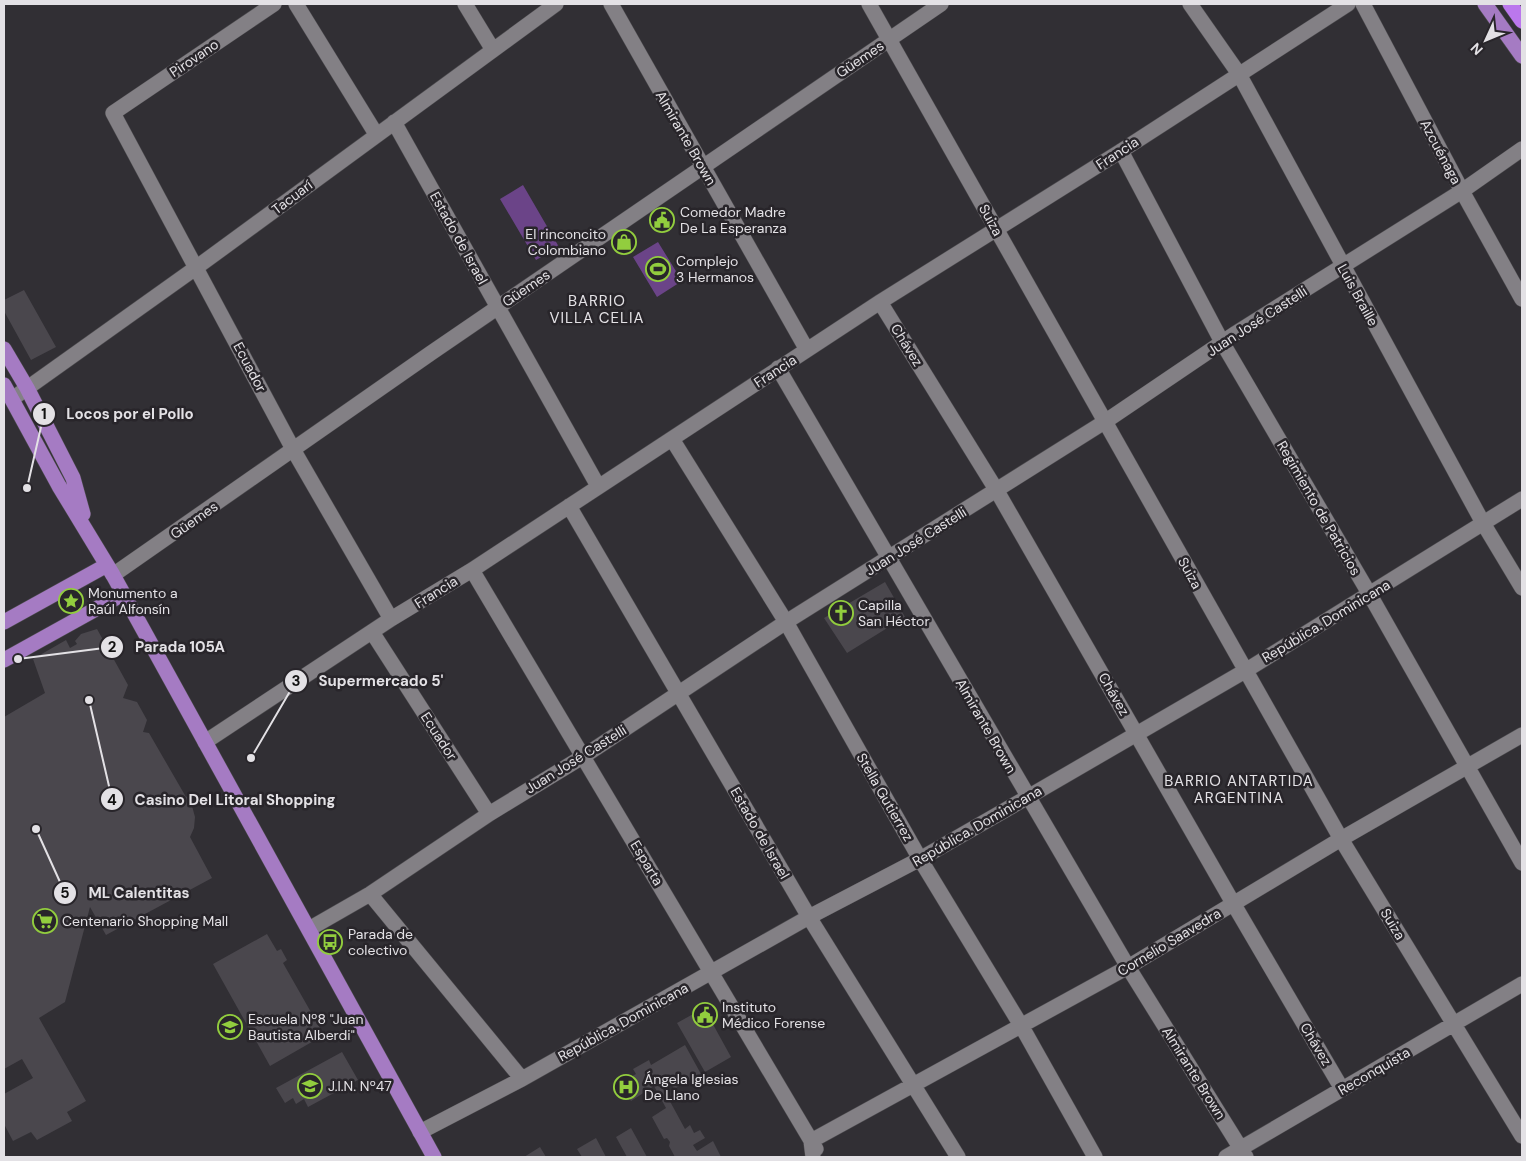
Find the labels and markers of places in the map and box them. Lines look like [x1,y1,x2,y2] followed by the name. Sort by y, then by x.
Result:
[680,203,787,237] place label: Comedor Madre De La Esperanza
[649,207,675,233] public building icon: Comedor Madre De La Esperanza
[525,225,606,259] place label: El rinconcito Colombiano
[611,229,637,255] shop icon: El rinconcito Colombiano
[676,252,754,286] place label: Complejo 3 Hermanos
[645,256,671,282] sports icon: Complejo 3 Hermanos
[31,399,203,429] callout: Locos por el Pollo
[88,584,178,618] place label: Monumento a Raúl Alfonsín
[58,588,84,614] place icon: Monumento a Raúl Alfonsín
[858,596,930,630] place label: Capilla San Héctor
[828,600,854,626] church icon: Capilla San Héctor
[100,632,235,662] callout: Parada 105A
[283,666,453,696] callout: Supermercado 5'
[99,784,345,814] callout: Casino Del Litoral Shopping
[53,878,199,908] callout: ML Calentitas
[32,908,58,934] supermarket icon: Centenario Shopping Mall
[62,912,228,930] place label: Centenario Shopping Mall
[348,925,413,959] place label: Parada de colectivo
[317,929,343,955] bus stop icon: Parada de colectivo
[722,998,825,1032] place label: Instituto Médico Forense
[692,1002,718,1028] public building icon: Instituto Médico Forense
[248,1010,364,1044] place label: Escuela Nº8 "Juan Bautista Alberdi"
[217,1014,243,1040] school or university icon: Escuela Nº8 "Juan Bautista Alberdi"
[644,1070,738,1104] place label: Ángela Iglesias De Llano
[297,1073,323,1099] school or university icon: J.I.N. Nº47
[613,1074,639,1100] hospital icon: Ángela Iglesias De Llano
[328,1077,392,1095] place label: J.I.N. Nº47

